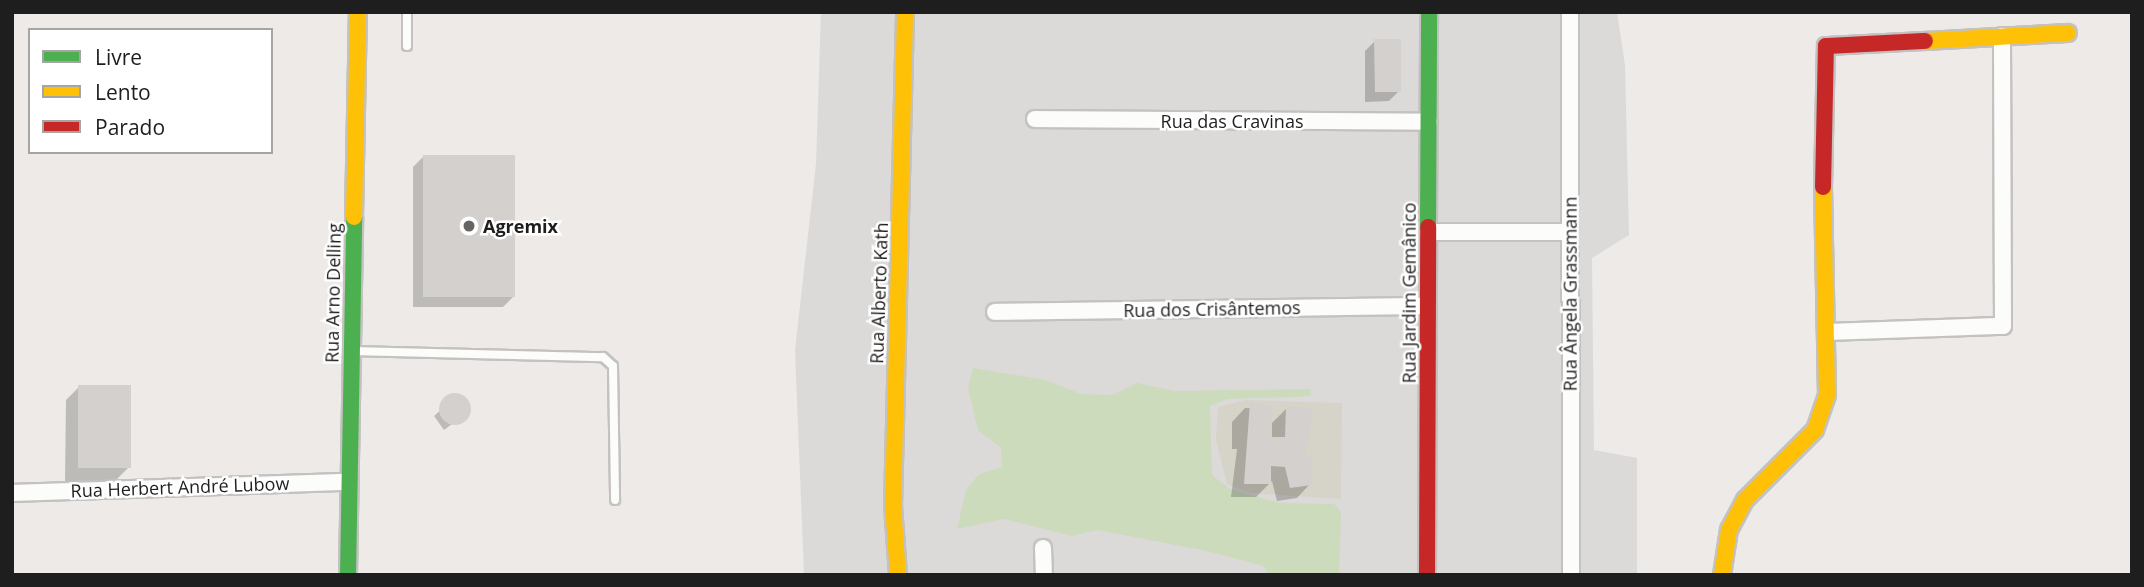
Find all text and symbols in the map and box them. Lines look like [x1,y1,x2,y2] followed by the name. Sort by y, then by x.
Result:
[28,28,273,154] legend
[95,43,142,71] text: Livre
[95,78,151,106] text: Lento
[1161,110,1303,132] street label: Rua das Cravinas
[95,113,165,141] text: Parado
[1559,197,1581,391] street label: Rua Ângela Grassmann
[1398,203,1420,383] street label: Rua Jardim Gemânico
[483,215,558,237] place label: Agremix
[461,218,477,234] marker: Agremix
[866,222,892,364] street label: Rua Alberto Kath
[321,223,345,363] street label: Rua Arno Delling
[1123,297,1301,321] street label: Rua dos Crisântemos
[70,472,290,502] street label: Rua Herbert André Lubow

